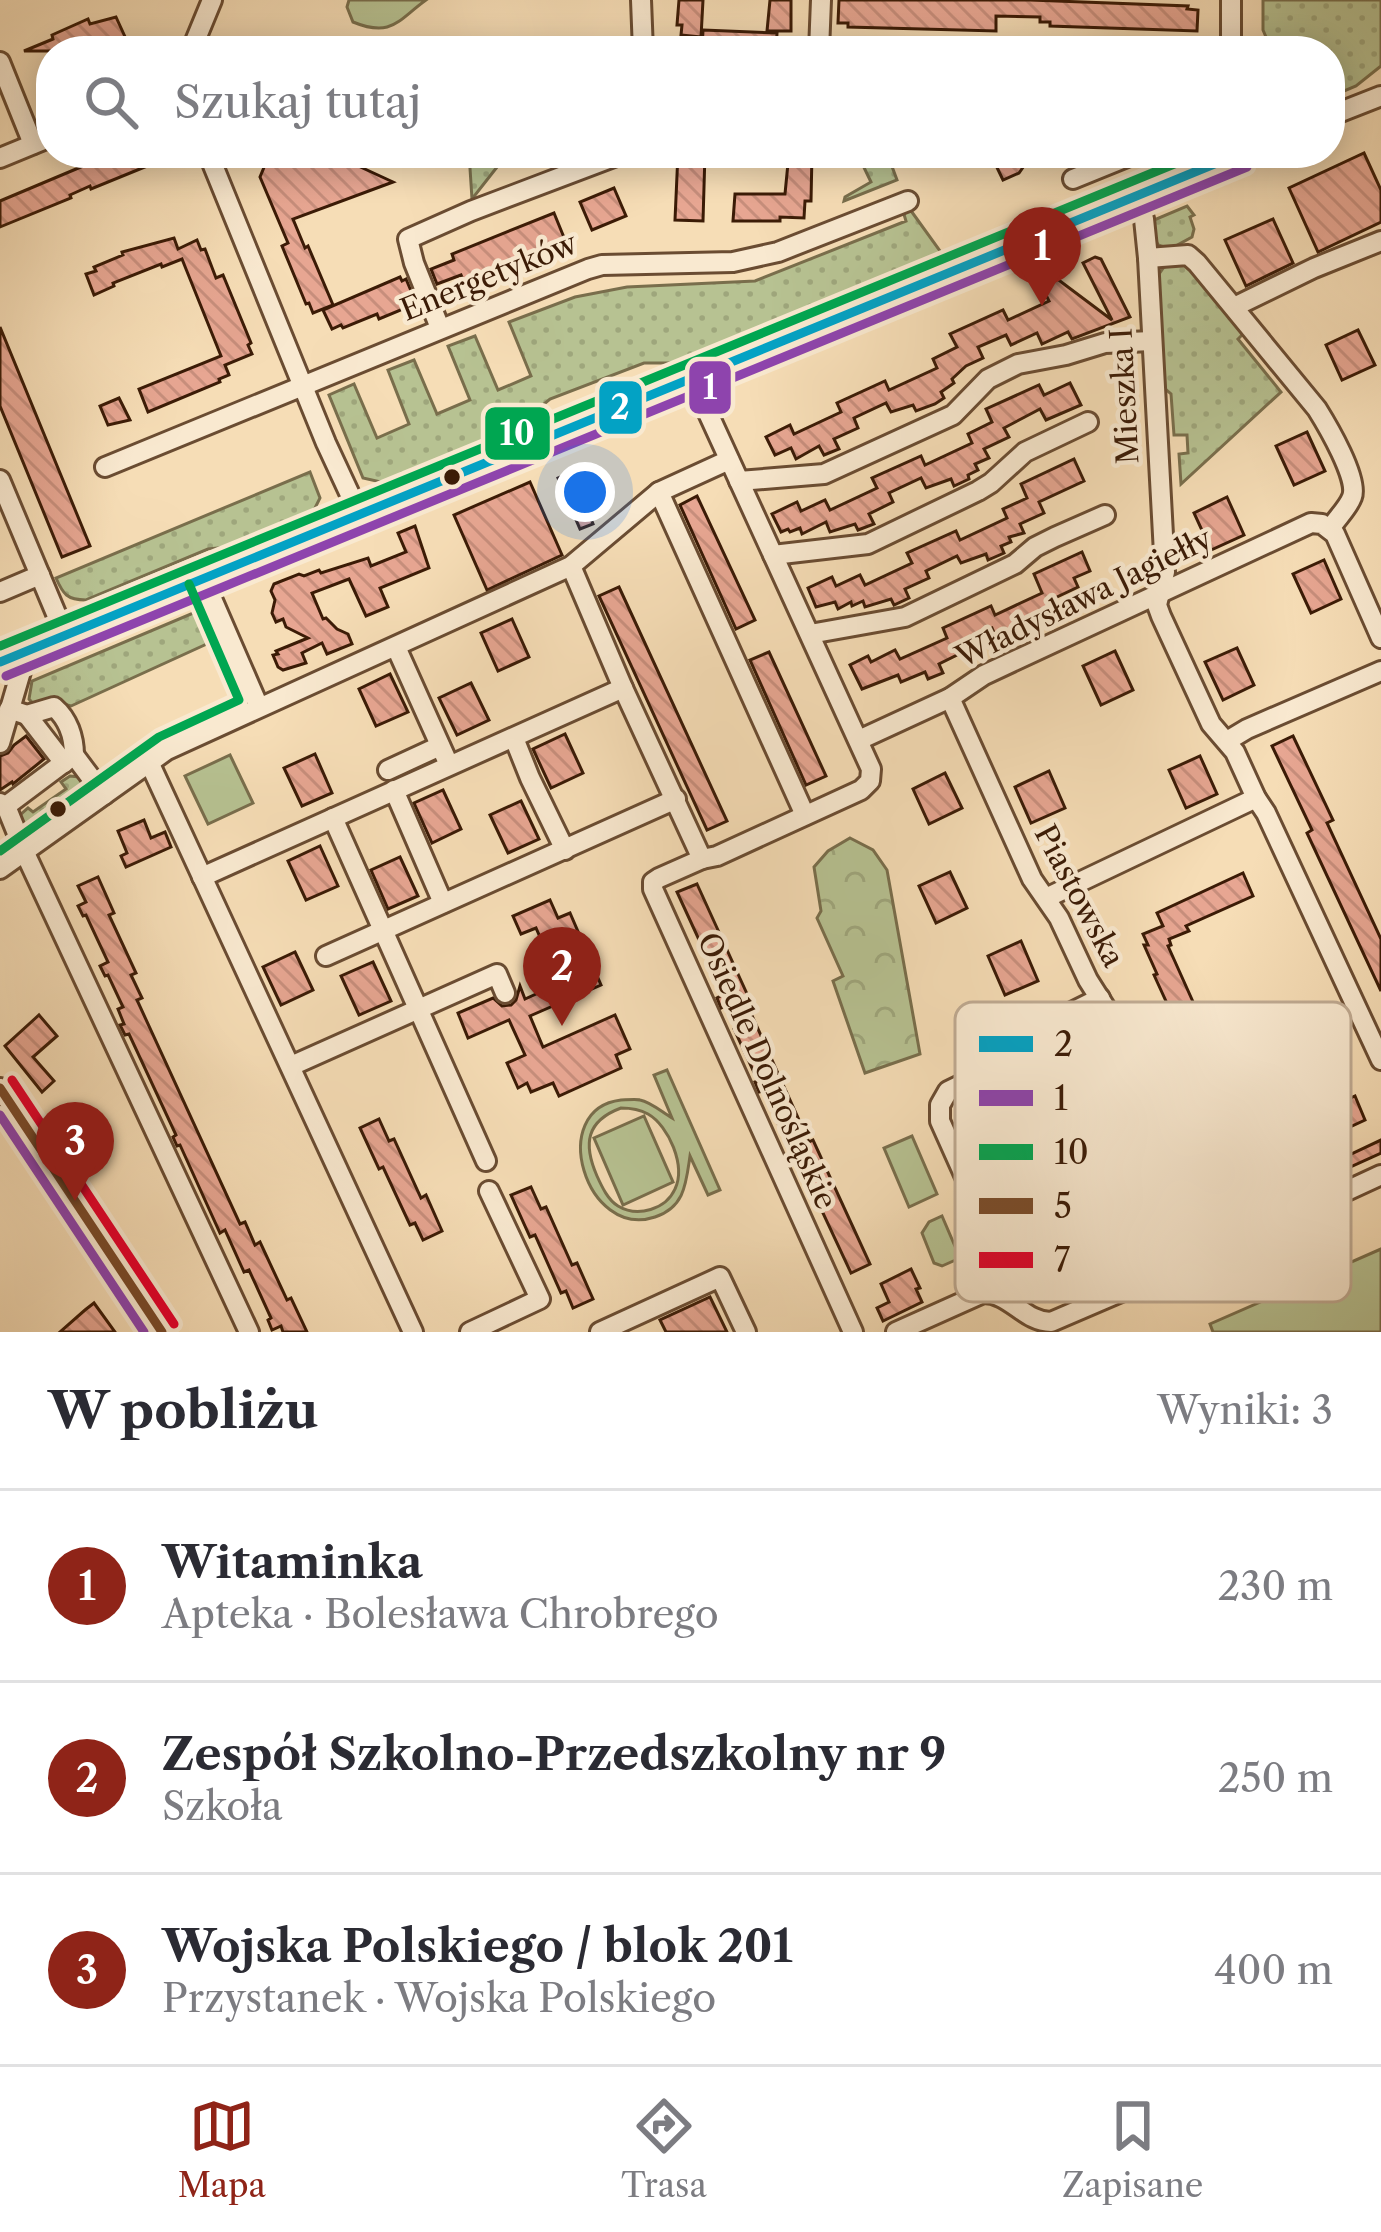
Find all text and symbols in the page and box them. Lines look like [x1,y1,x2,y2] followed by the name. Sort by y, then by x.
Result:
[36,36,1345,168] search box
[78,69,144,135] icon: search
[174,74,421,130] text: Szukaj tutaj
[1003,207,1081,306] pin: 1
[395,224,583,329] street label: Energetyków
[1102,327,1147,465] street label: Mieszka I
[687,359,733,416] line badge: 1
[703,367,718,408] text: 1
[597,379,644,436] line badge: 2
[610,387,630,428] text: 2
[483,405,552,462] line badge: 10
[499,413,535,454] text: 10
[555,462,615,522] your location
[441,466,463,488] unlabelled marker
[949,519,1218,676] street label: Władysława Jagiełły
[47,798,69,820] unlabelled marker
[1027,818,1132,973] street label: Piastowska
[523,927,601,1026] pin: 2
[690,927,845,1215] street label: Osiedle Dolnośląskie
[955,1002,1351,1302] legend
[1054,1024,1073,1065] text: 2
[1054,1078,1068,1119] text: 1
[36,1102,114,1201] pin: 3
[1054,1132,1089,1173] text: 10
[1054,1186,1072,1227] text: 5
[1054,1240,1070,1281] text: 7
[48,1379,319,1441] text: W pobliżu
[1157,1386,1333,1434] text: Wyniki: 3
[162,1534,423,1590] text: Witaminka
[78,1562,96,1610] text: 1
[1218,1562,1333,1610] text: 230 m
[162,1590,719,1638] text: Apteka · Bolesława Chrobrego
[162,1726,946,1782] text: Zespół Szkolno-Przedszkolny nr 9
[75,1754,99,1802] text: 2
[1218,1754,1333,1802] text: 250 m
[162,1782,283,1830] text: Szkoła
[162,1918,793,1974] text: Wojska Polskiego / blok 201
[76,1946,98,1994] text: 3
[1214,1946,1333,1994] text: 400 m
[162,1974,716,2022] text: Przystanek · Wojska Polskiego
[178,2093,266,2206] tab: Mapa
[621,2093,707,2206] tab: Trasa
[1062,2093,1203,2206] tab: Zapisane

